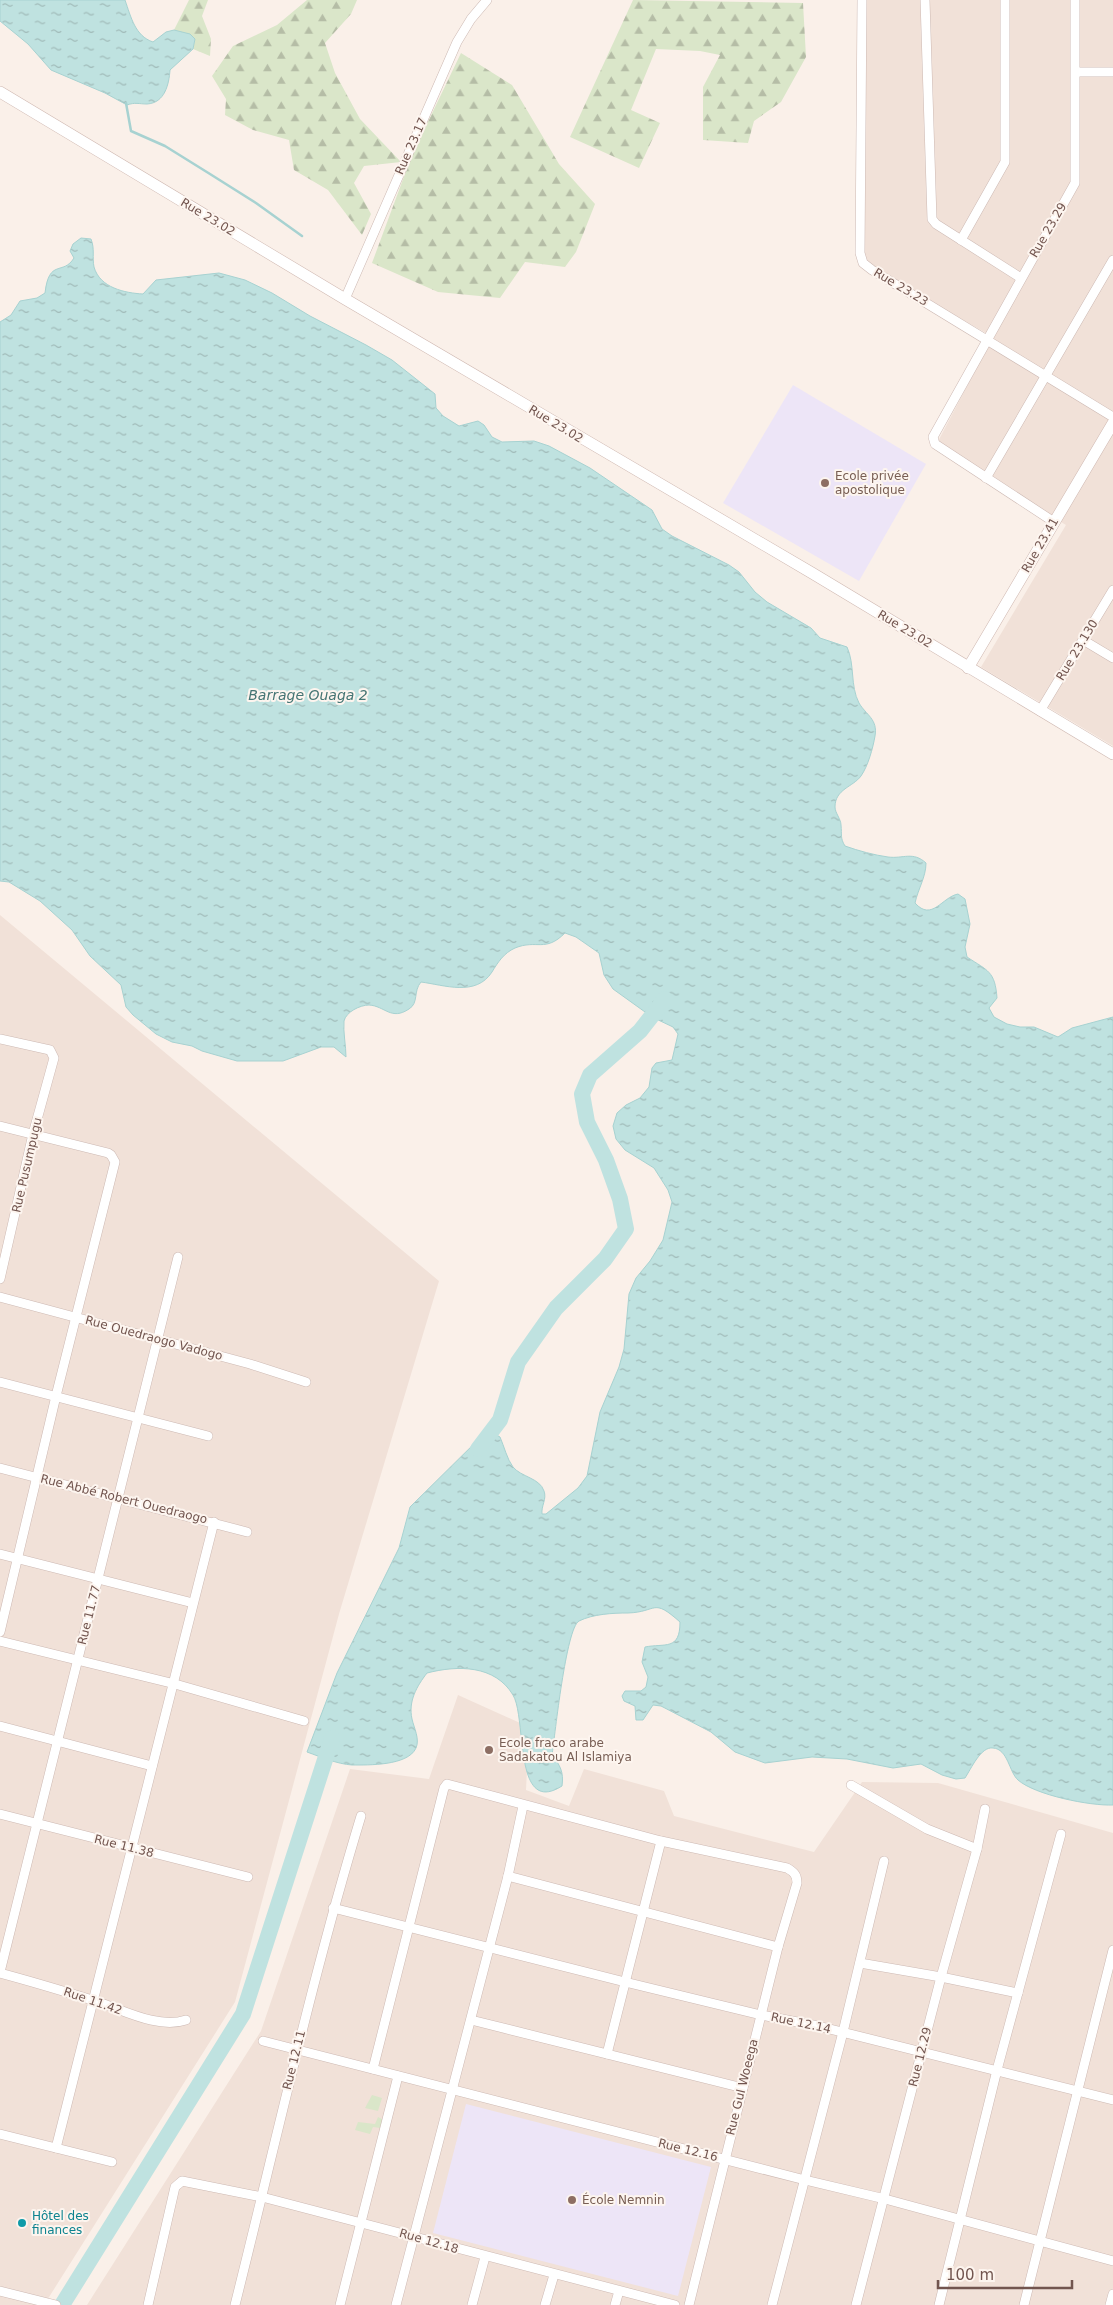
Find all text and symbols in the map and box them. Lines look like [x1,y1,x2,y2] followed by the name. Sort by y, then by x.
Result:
[392,115,430,177] street label: Rue 23.17
[178,195,238,239] street label: Rue 23.02
[1027,200,1069,260] street label: Rue 23.29
[871,265,931,309] street label: Rue 23.23
[526,402,586,446] street label: Rue 23.02
[835,469,909,497] place label: Ecole privée apostolique
[819,477,831,489] marker: Ecole privée apostolique
[1019,515,1061,575] street label: Rue 23.41
[875,607,935,651] street label: Rue 23.02
[1053,617,1101,683] street label: Rue 23.130
[248,687,368,703] water label: Barrage Ouaga 2
[9,1116,45,1214] street label: Rue Pusumpugu
[84,1313,224,1363] street label: Rue Ouedraogo Vadogo
[39,1471,209,1527] street label: Rue Abbé Robert Ouedraogo
[75,1584,103,1646] street label: Rue 11.77
[499,1736,632,1764] place label: Ecole fraco arabe Sadakatou Al Islamiya
[483,1744,495,1756] marker: Ecole fraco arabe Sadakatou Al Islamiya
[93,1832,155,1860] street label: Rue 11.38
[62,1984,124,2018] street label: Rue 11.42
[770,2010,832,2036] street label: Rue 12.14
[906,2026,934,2088] street label: Rue 12.29
[280,2029,308,2091] street label: Rue 12.11
[723,2037,761,2137] street label: Rue Gul Woeega
[657,2136,719,2164] street label: Rue 12.16
[582,2192,665,2207] place label: École Nemnin
[566,2194,578,2206] marker: École Nemnin
[32,2209,89,2237] place label: Hôtel des finances
[16,2217,28,2229] marker: Hôtel des finances
[398,2226,460,2256] street label: Rue 12.18
[938,2258,1072,2290] scale bar
[946,2266,994,2284] text: 100 m

